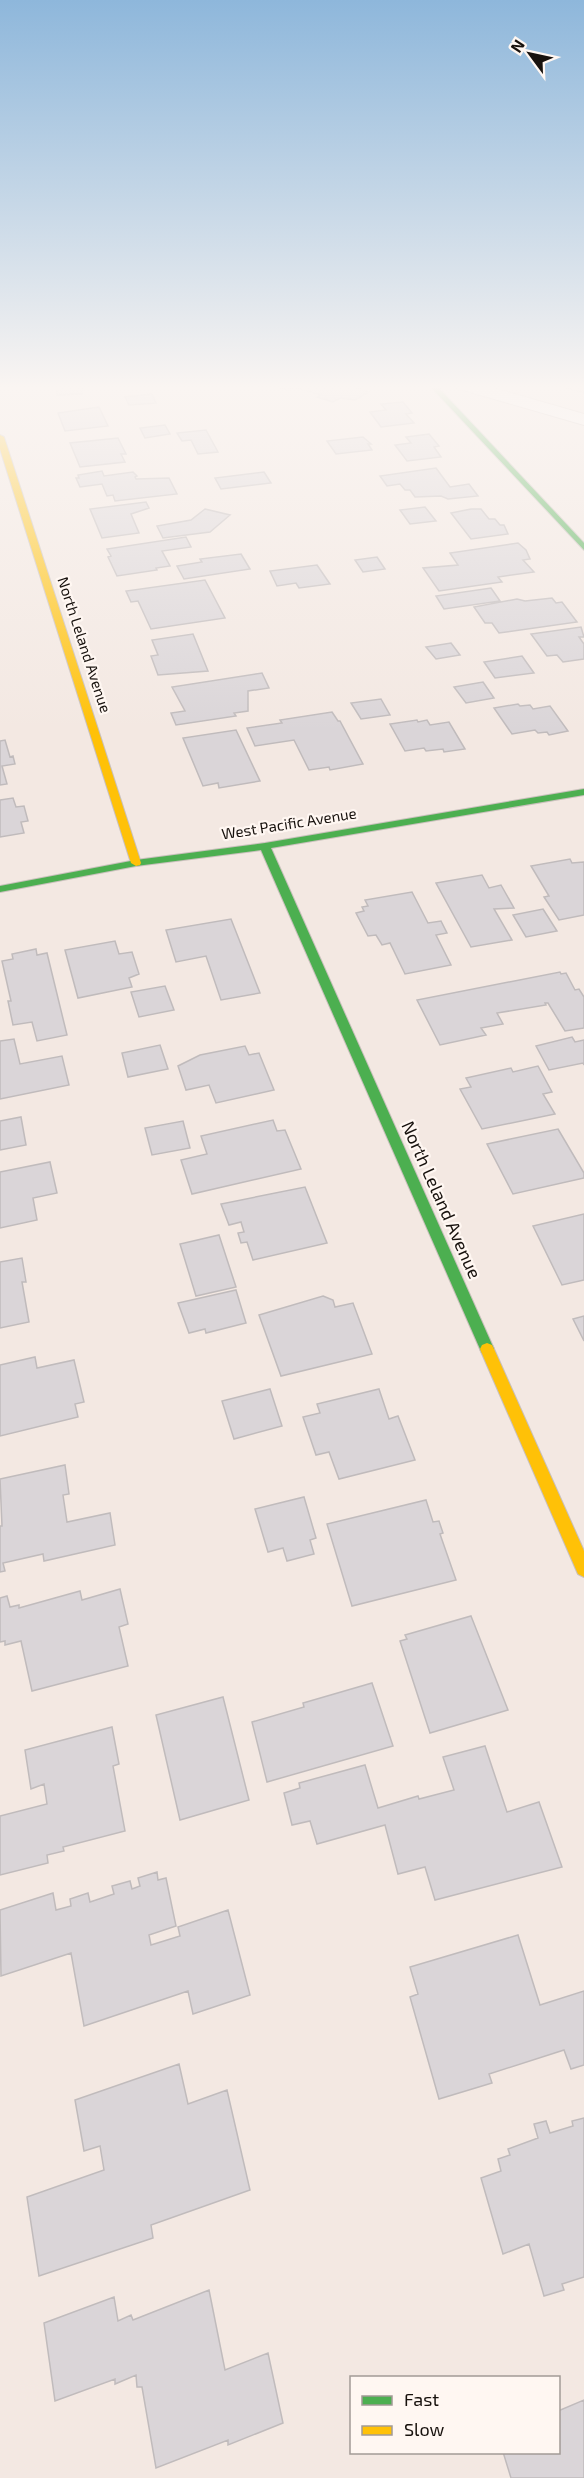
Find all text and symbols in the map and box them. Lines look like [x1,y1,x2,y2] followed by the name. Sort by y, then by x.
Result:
[500,24,560,84] north arrow
[506,36,528,56] text: N
[54,574,115,715] street label: North Leland Avenue
[220,803,358,843] street label: West Pacific Avenue
[397,1117,487,1282] street label: North Leland Avenue
[350,2376,560,2454] legend
[404,2388,439,2410] text: Fast
[404,2418,445,2440] text: Slow

